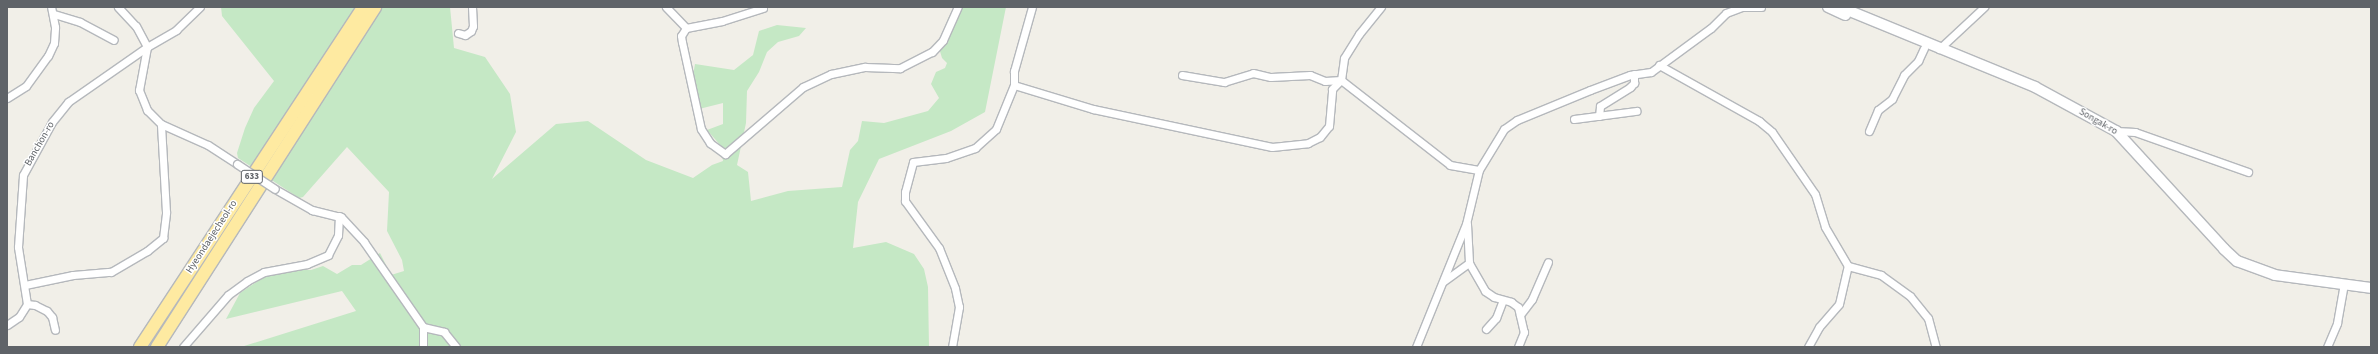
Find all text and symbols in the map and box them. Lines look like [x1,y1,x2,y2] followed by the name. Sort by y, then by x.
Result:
[2077,106,2119,138] street label: Songak-ro
[23,120,57,168] street label: Banchon-ro
[240,170,264,184] road number: 633
[184,198,240,276] street label: Hyeondaejecheol-ro

